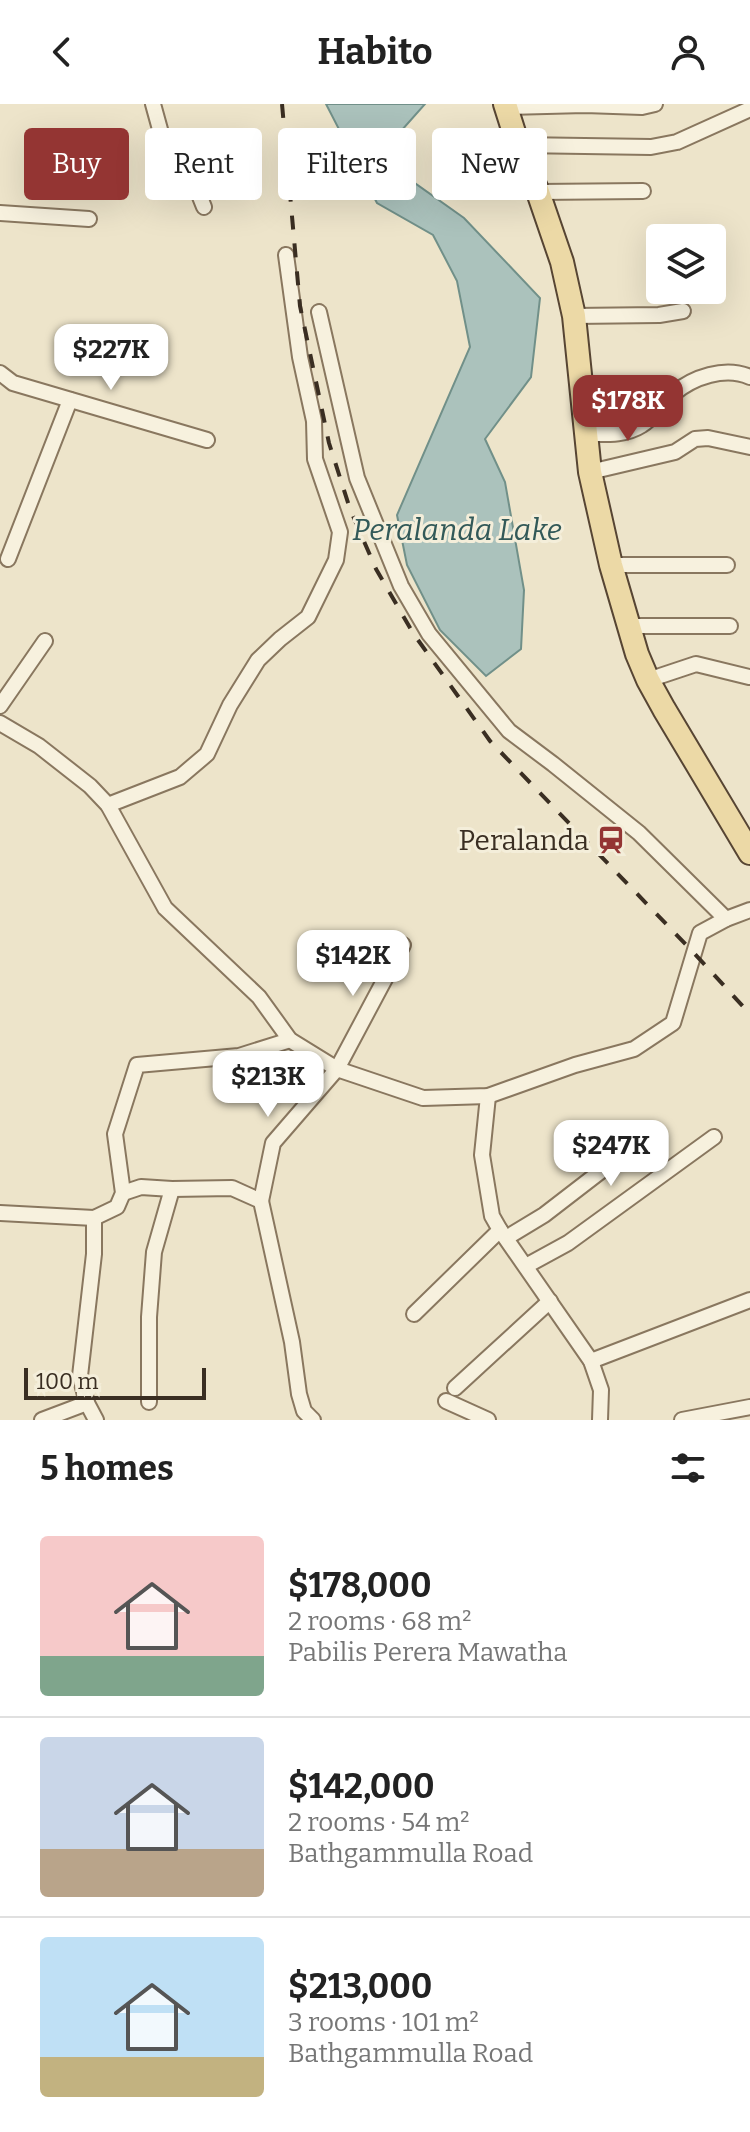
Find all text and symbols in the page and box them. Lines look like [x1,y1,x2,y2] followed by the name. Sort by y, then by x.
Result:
[40,30,84,74] icon: back
[317,30,433,74] text: Habito
[666,30,710,74] icon: person
[24,128,129,200] chip: Buy
[145,128,262,200] chip: Rent
[278,128,416,200] chip: Filters
[432,128,547,200] chip: New
[646,224,726,304] map controls
[646,224,726,304] button: layers
[55,324,167,392] pin: $227K
[72,334,150,365] text: $227K
[572,375,684,443] pin: $178K
[591,385,665,416] text: $178K
[352,512,562,548] water label: Peralanda Lake
[458,824,589,857] place label: Peralanda
[596,825,626,855] station icon: Peralanda
[297,930,409,998] pin: $142K
[315,940,391,971] text: $142K
[212,1051,324,1119] pin: $213K
[231,1061,305,1092] text: $213K
[555,1120,667,1188] pin: $247K
[572,1130,650,1161] text: $247K
[24,1364,206,1400] scale bar
[36,1368,99,1395] text: 100 m
[666,1446,710,1490] icon: filters
[40,1448,174,1489] text: 5 homes
[288,1565,431,1606] text: $178,000
[104,1568,200,1664] icon: home
[288,1606,471,1637] text: 2 rooms · 68 m²
[288,1637,568,1668] text: Pabilis Perera Mawatha
[288,1766,435,1807] text: $142,000
[104,1769,200,1865] icon: home
[288,1807,470,1838] text: 2 rooms · 54 m²
[288,1838,533,1869] text: Bathgammulla Road
[288,1966,432,2007] text: $213,000
[104,1969,200,2065] icon: home
[288,2007,479,2038] text: 3 rooms · 101 m²
[288,2038,533,2069] text: Bathgammulla Road

